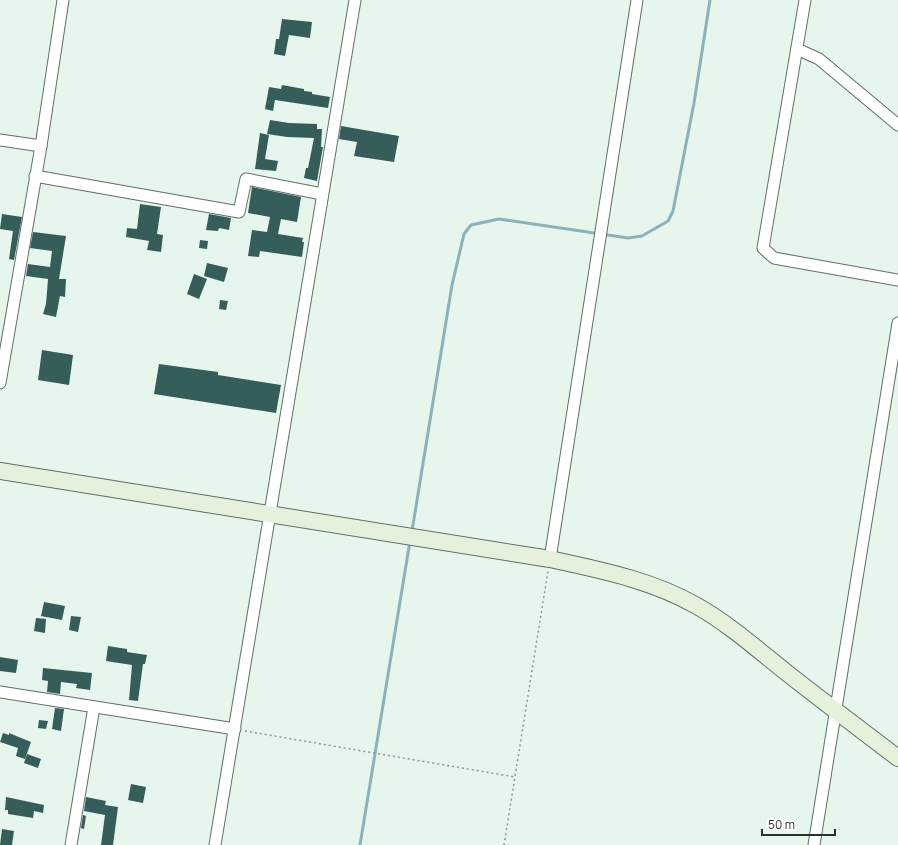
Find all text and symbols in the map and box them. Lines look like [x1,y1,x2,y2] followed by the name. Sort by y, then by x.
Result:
[762,811,835,837] scale bar
[768,816,795,833] text: 50 m

